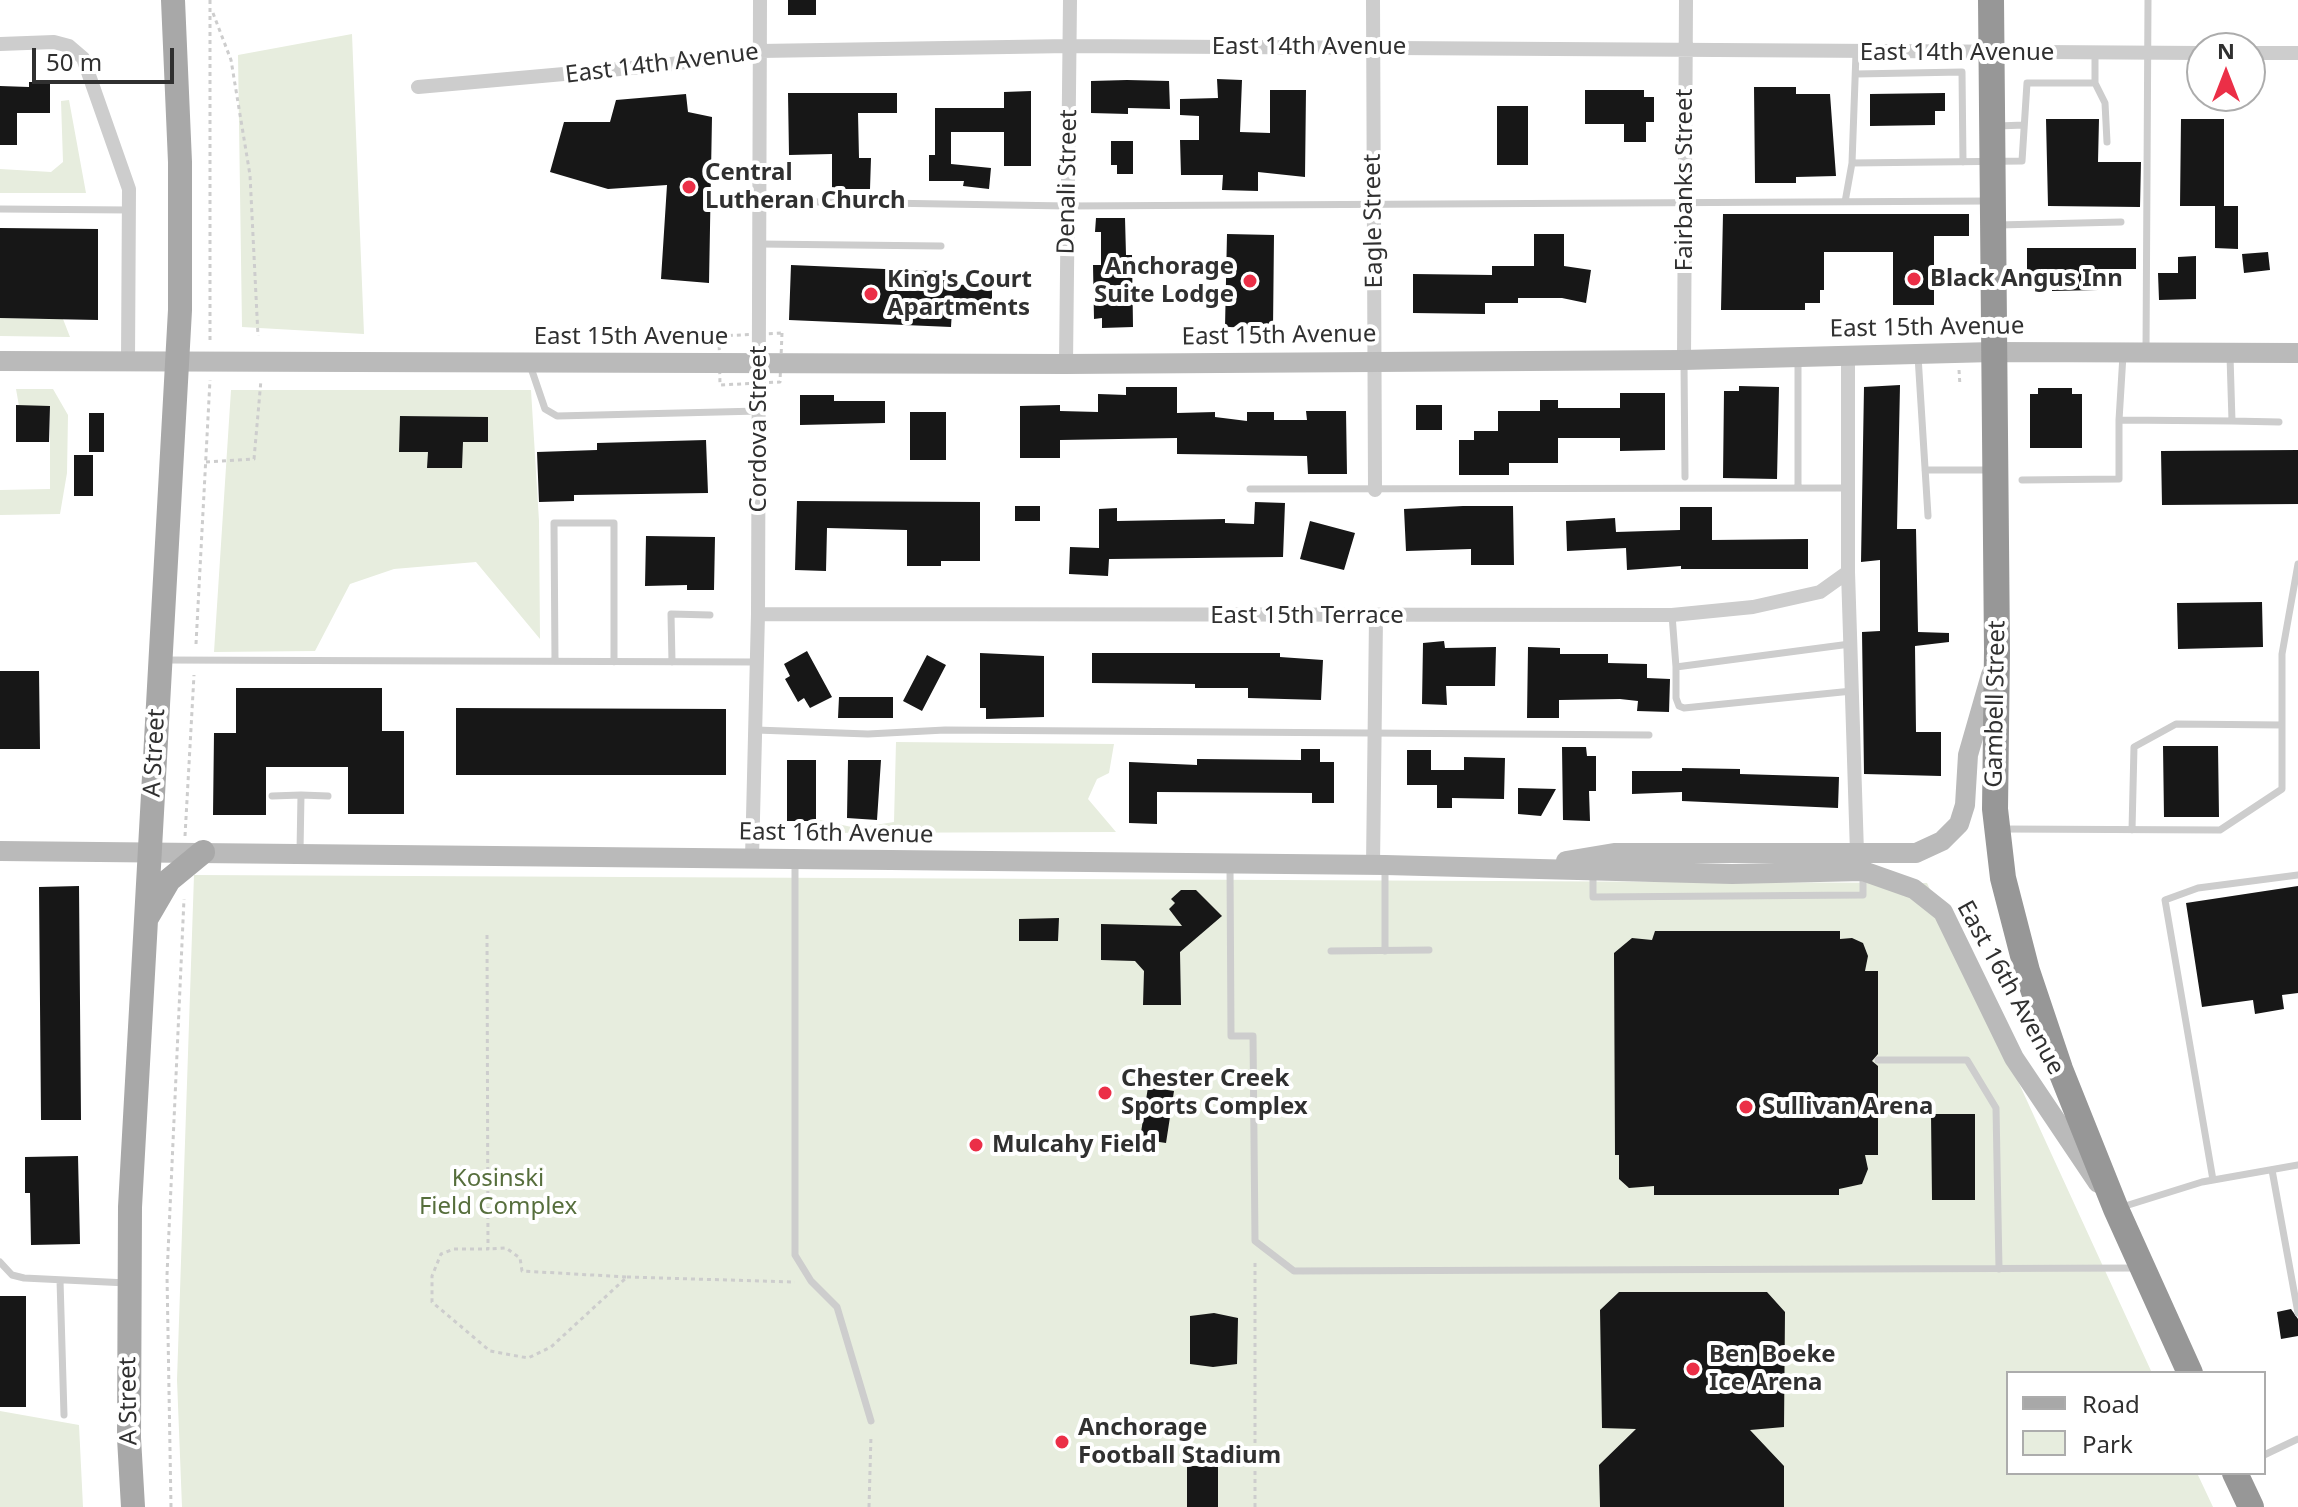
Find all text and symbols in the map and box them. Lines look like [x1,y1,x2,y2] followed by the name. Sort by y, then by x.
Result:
[36,32,178,82] scale bar
[2186,32,2266,112] north arrow
[1212,33,1406,61] street label: East 14th Avenue
[2217,35,2235,65] text: N
[564,38,760,90] street label: East 14th Avenue
[1860,39,2054,67] street label: East 14th Avenue
[46,45,102,78] text: 50 m
[1671,89,1699,271] street label: Fairbanks Street
[1052,109,1084,255] street label: Denali Street
[1358,153,1390,289] street label: Eagle Street
[705,159,906,215] place label: Central Lutheran Church
[680,178,698,196] marker: Central Lutheran Church
[1094,253,1234,309] place label: Anchorage Suite Lodge
[1930,265,2123,293] place label: Black Angus Inn
[887,266,1032,322] place label: King's Court Apartments
[1905,270,1923,288] marker: Black Angus Inn
[1241,272,1259,290] marker: Anchorage Suite Lodge
[862,285,880,303] marker: King's Court Apartments
[1829,312,2025,344] street label: East 15th Avenue
[1181,320,1377,352] street label: East 15th Avenue
[534,323,728,351] street label: East 15th Avenue
[745,346,773,512] street label: Cordova Street
[1210,602,1404,630] street label: East 15th Terrace
[1980,620,2012,788] street label: Gambell Street
[138,708,172,798] street label: A Street
[738,818,934,850] street label: East 16th Avenue
[1950,896,2070,1080] street label: East 16th Avenue
[1121,1065,1308,1121] place label: Chester Creek Sports Complex
[1096,1084,1114,1102] marker: Chester Creek Sports Complex
[1762,1093,1933,1121] place label: Sullivan Arena
[1737,1098,1755,1116] marker: Sullivan Arena
[992,1131,1157,1159] place label: Mulcahy Field
[967,1136,985,1154] marker: Mulcahy Field
[419,1165,577,1221] park label: Kosinski Field Complex
[1709,1341,1836,1397] place label: Ben Boeke Ice Arena
[114,1356,144,1446] street label: A Street
[1684,1360,1702,1378] marker: Ben Boeke Ice Arena
[2006,1371,2266,1475] legend
[2082,1387,2140,1420] text: Road
[1078,1414,1281,1470] place label: Anchorage Football Stadium
[2082,1427,2133,1460] text: Park
[1053,1433,1071,1451] marker: Anchorage Football Stadium

